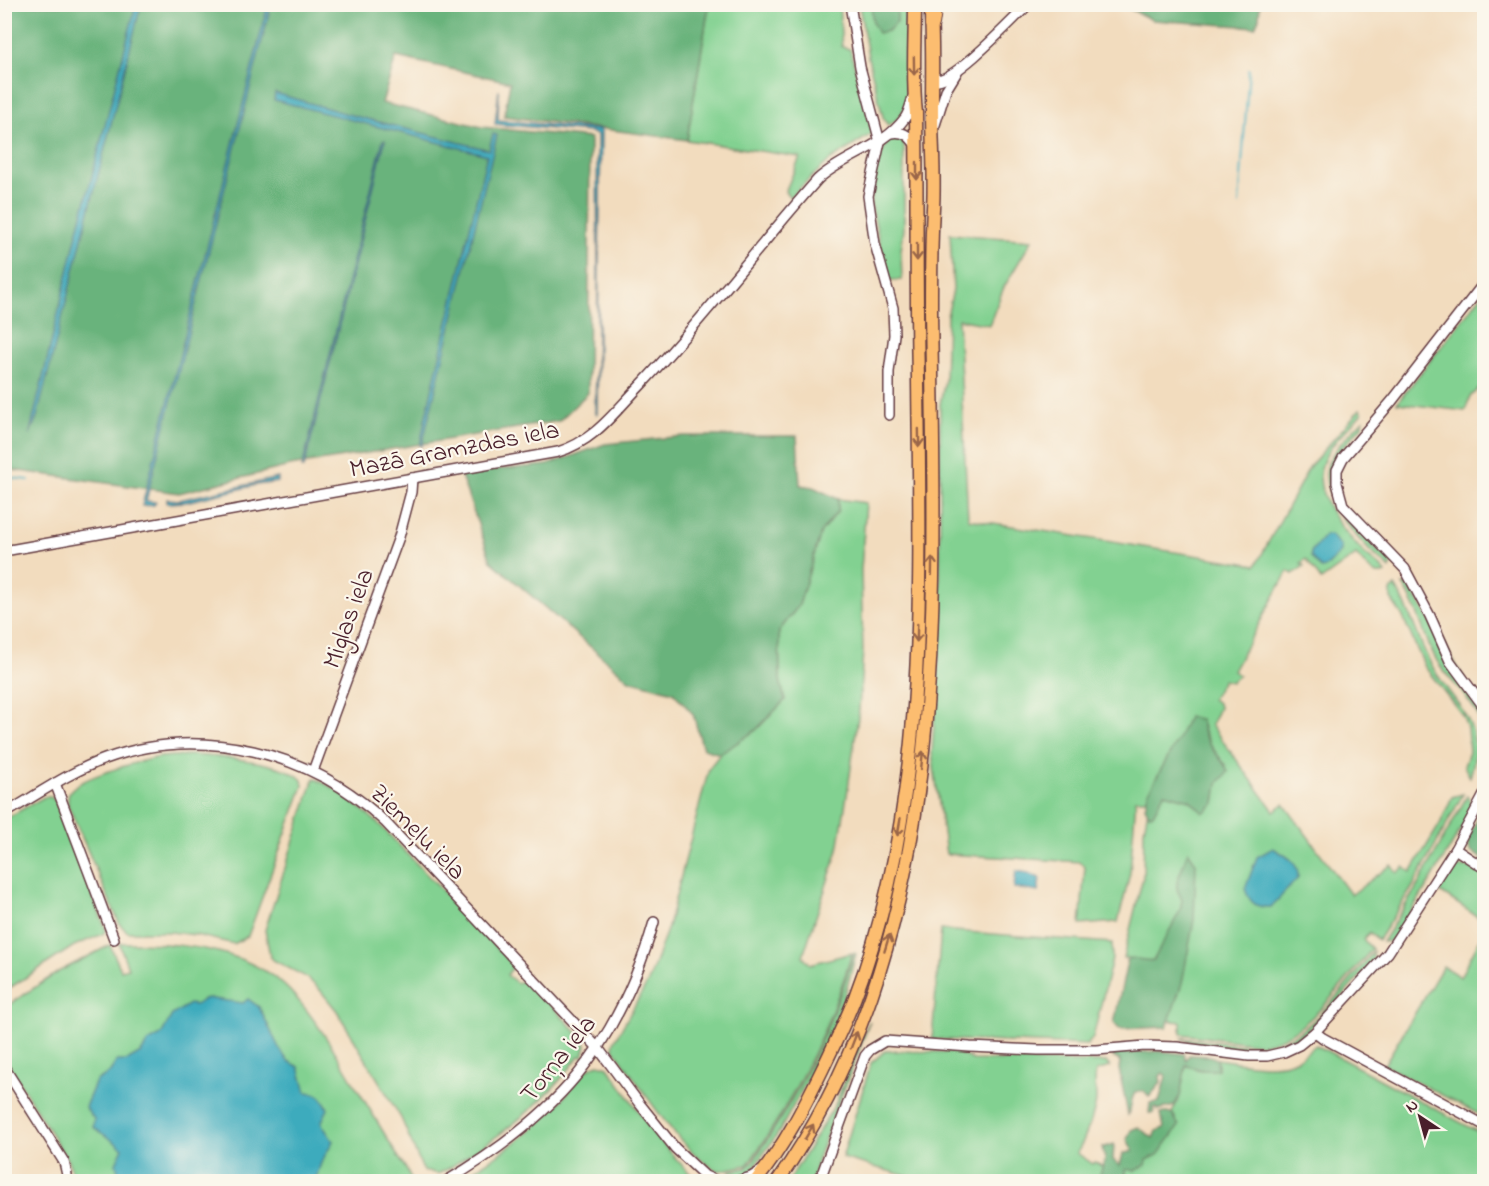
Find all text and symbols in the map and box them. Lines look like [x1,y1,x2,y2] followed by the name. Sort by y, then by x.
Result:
[908,56,920,76] one-way arrow
[911,160,923,180] one-way arrow
[911,242,923,262] one-way arrow
[346,412,563,490] street label: Mazā Gramzdas iela
[913,428,925,448] one-way arrow
[927,556,938,576] one-way arrow
[314,564,385,674] street label: Miglas iela
[911,622,922,642] one-way arrow
[917,751,928,771] one-way arrow
[360,776,474,890] street label: Ziemeļu iela
[893,817,904,836] one-way arrow
[882,934,893,953] one-way arrow
[512,1008,607,1112] street label: Torņa iela
[849,1031,860,1050] one-way arrow
[1390,1087,1450,1147] north arrow
[1401,1093,1424,1119] text: N
[803,1124,815,1141] one-way arrow

